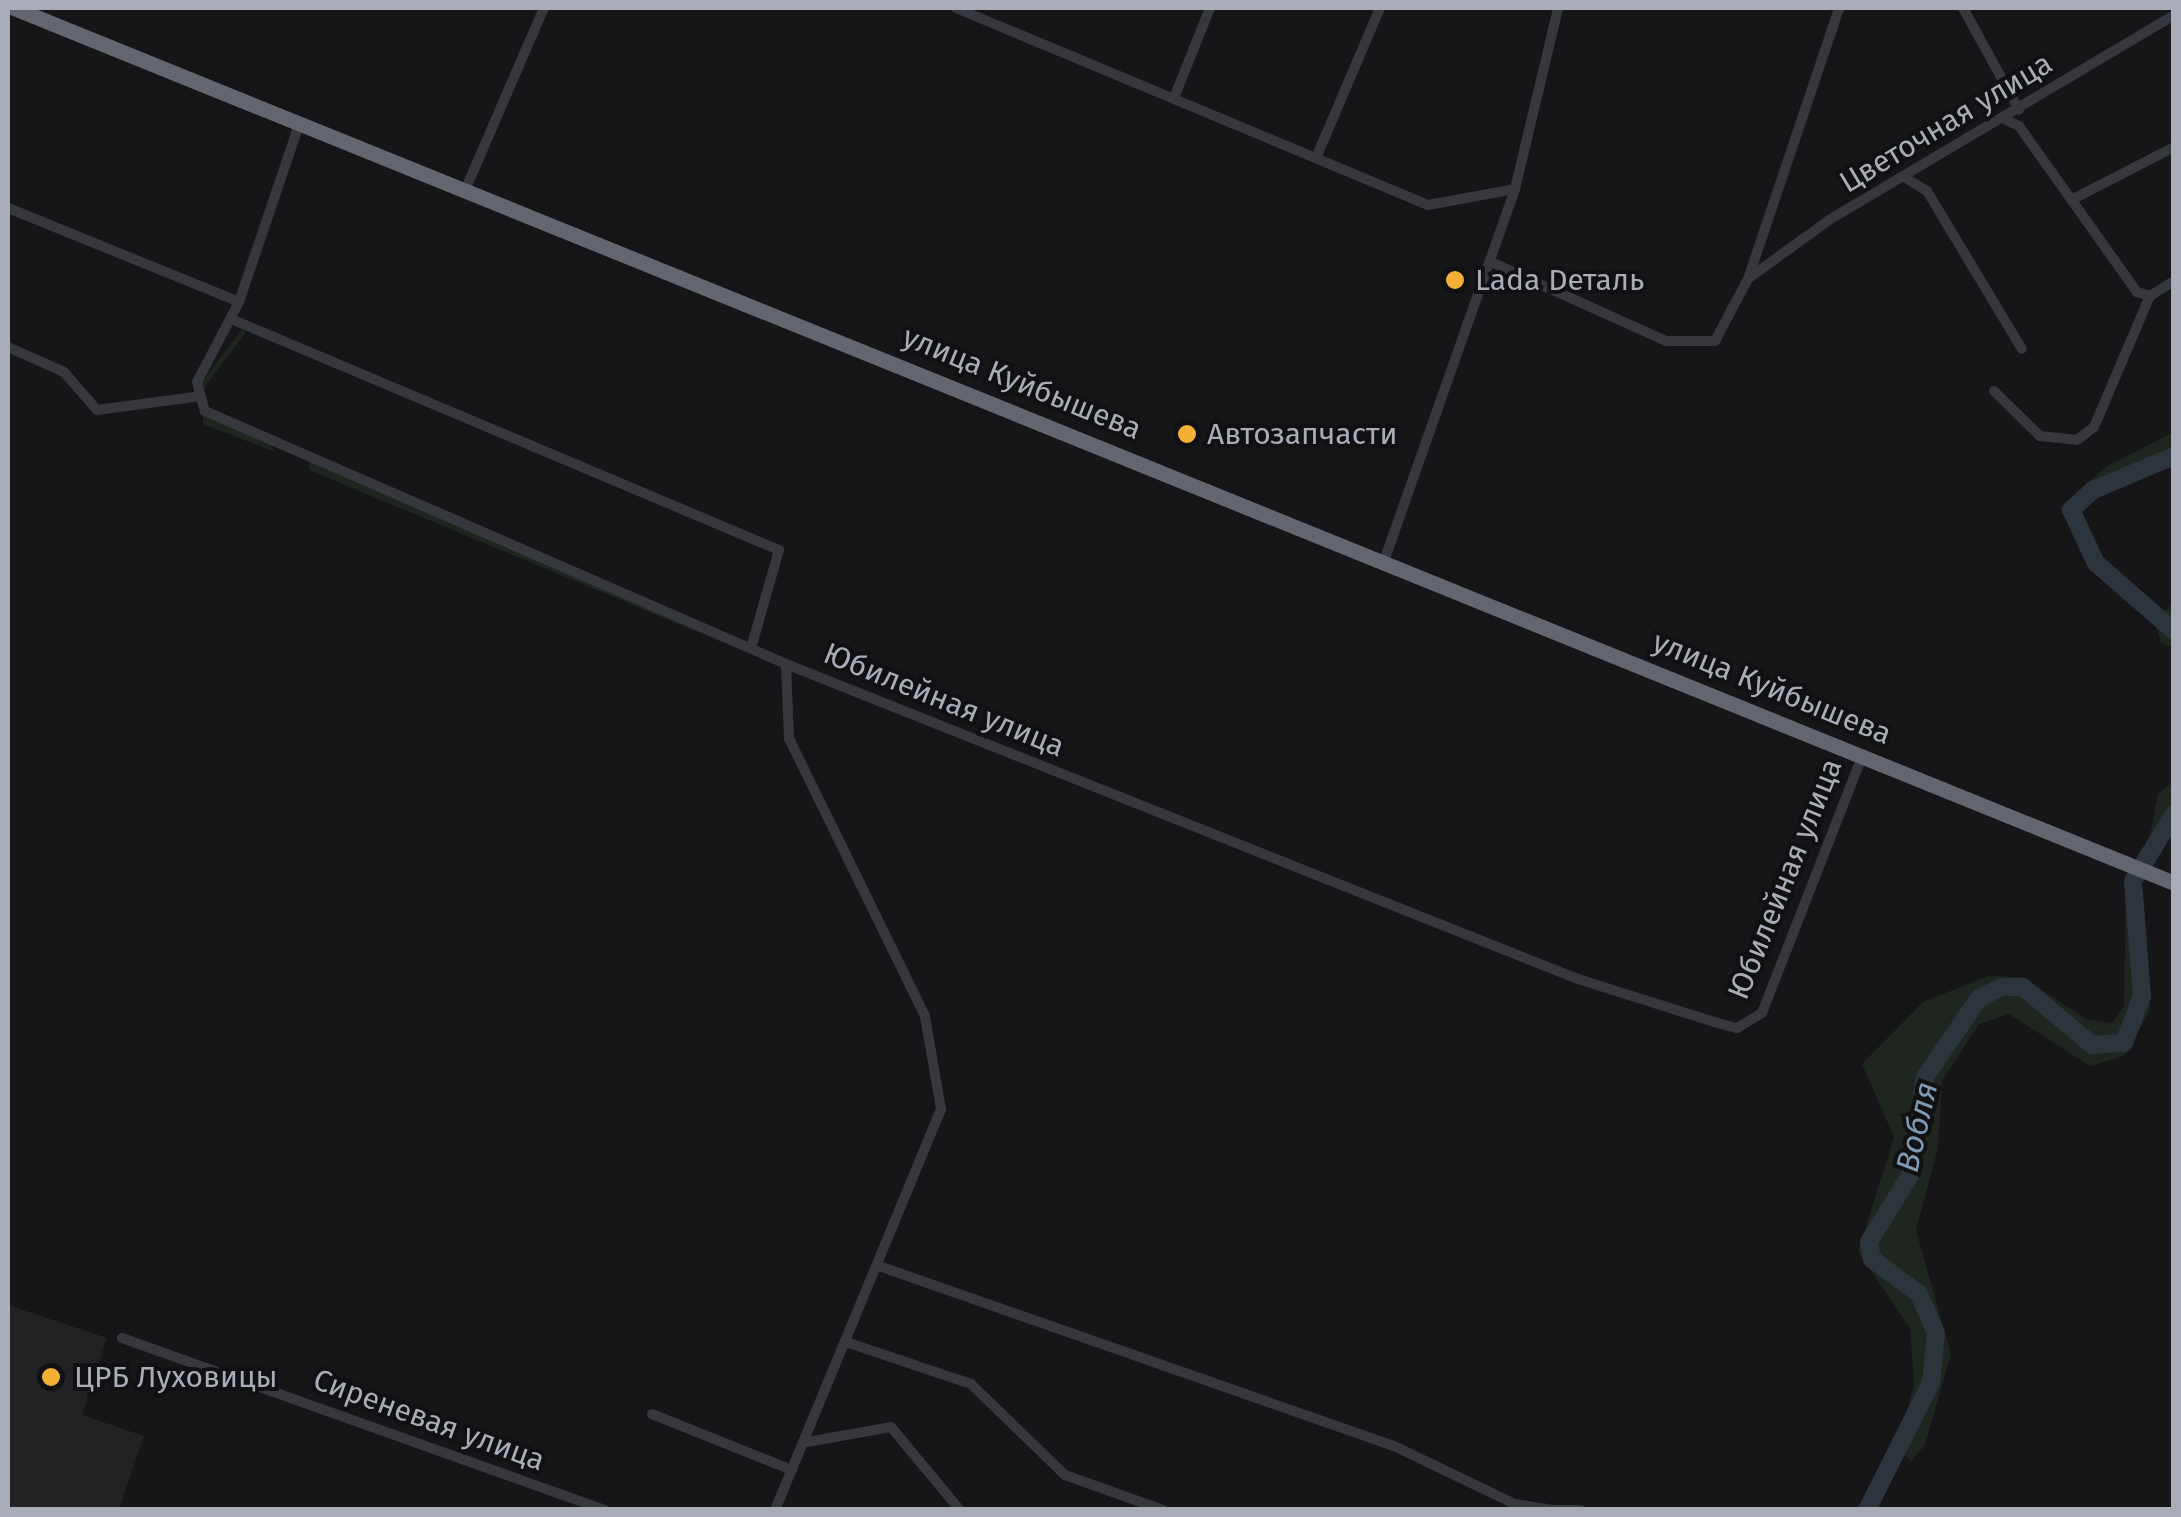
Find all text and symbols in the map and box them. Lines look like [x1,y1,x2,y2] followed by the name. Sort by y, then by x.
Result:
[1833,45,2059,201] street label: Цветочная улица
[1475,262,1644,298] place label: Lada Dеталь
[1444,269,1466,291] marker: Lada Dеталь
[897,319,1147,447] street label: улица Куйбышева
[1207,416,1398,452] place label: Автозапчасти
[1176,423,1198,445] marker: Автозапчасти
[1647,624,1897,752] street label: улица Куйбышева
[819,635,1069,765] street label: Юбилейная улица
[1720,754,1850,1004] street label: Юбилейная улица
[1888,1078,1946,1176] water label: Вобля
[74,1359,278,1395] place label: ЦРБ Луховицы
[308,1361,550,1479] street label: Сиреневая улица
[38,1364,64,1390] marker: ЦРБ Луховицы

